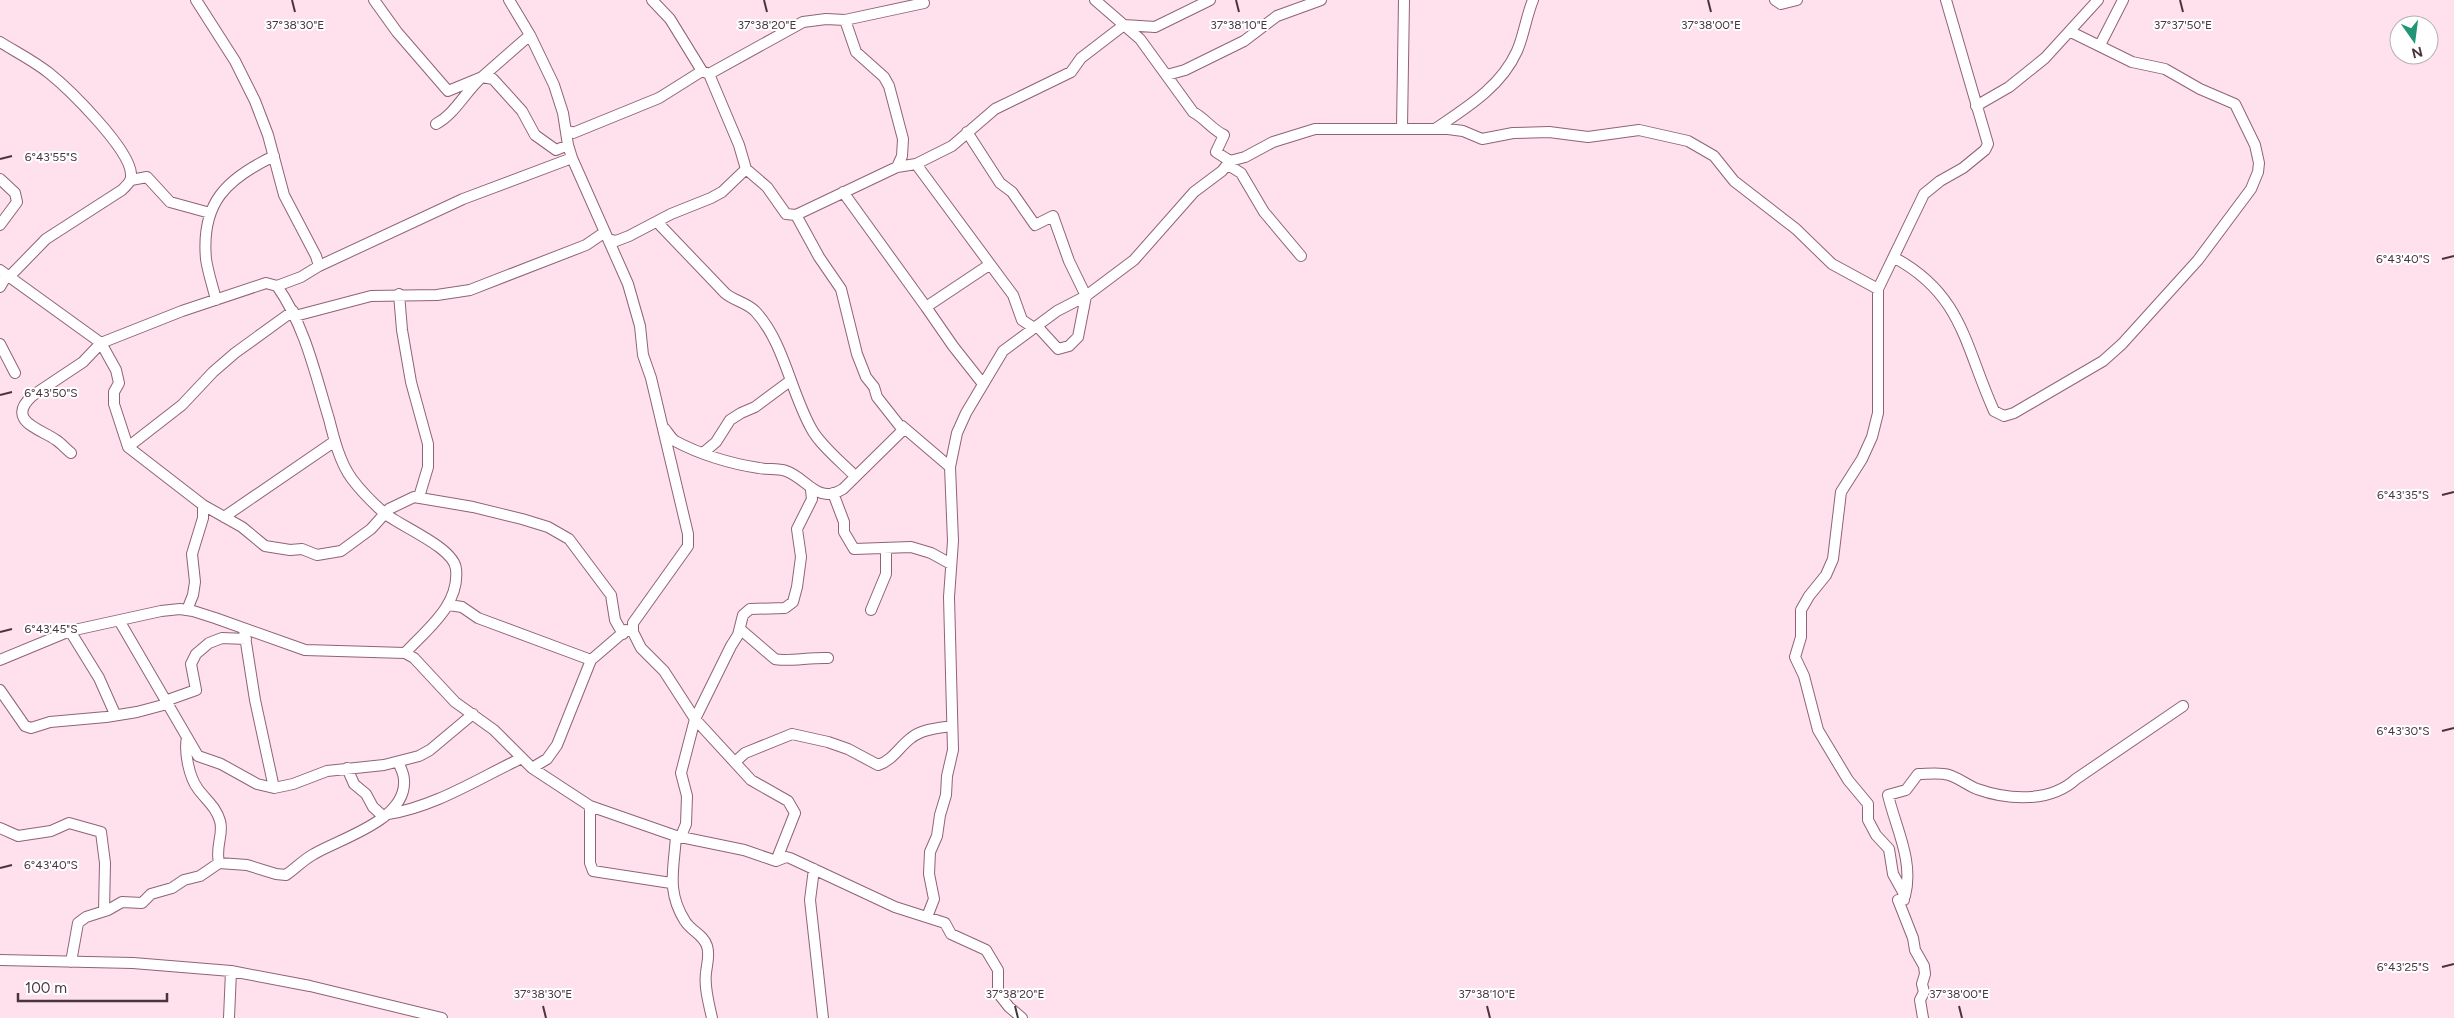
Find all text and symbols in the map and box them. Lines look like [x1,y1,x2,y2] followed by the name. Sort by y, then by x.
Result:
[2389,15,2439,65] north arrow
[266,18,324,32] text: 37°38'30"E
[737,18,797,32] text: 37°38'20"E
[1210,18,1268,32] text: 37°38'10"E
[1681,18,1741,32] text: 37°38'00"E
[2154,18,2212,32] text: 37°37'50"E
[2410,43,2424,62] text: N
[25,150,77,164] text: 6°43'55"S
[2376,252,2430,266] text: 6°43'40"S
[24,386,78,400] text: 6°43'50"S
[2377,488,2429,502] text: 6°43'35"S
[24,622,78,636] text: 6°43'45"S
[2376,724,2430,738] text: 6°43'30"S
[24,858,78,872] text: 6°43'40"S
[2377,960,2429,974] text: 6°43'25"S
[18,970,166,1002] scale bar
[25,979,67,997] text: 100 m
[514,987,572,1001] text: 37°38'30"E
[985,987,1045,1001] text: 37°38'20"E
[1458,987,1516,1001] text: 37°38'10"E
[1929,987,1989,1001] text: 37°38'00"E

